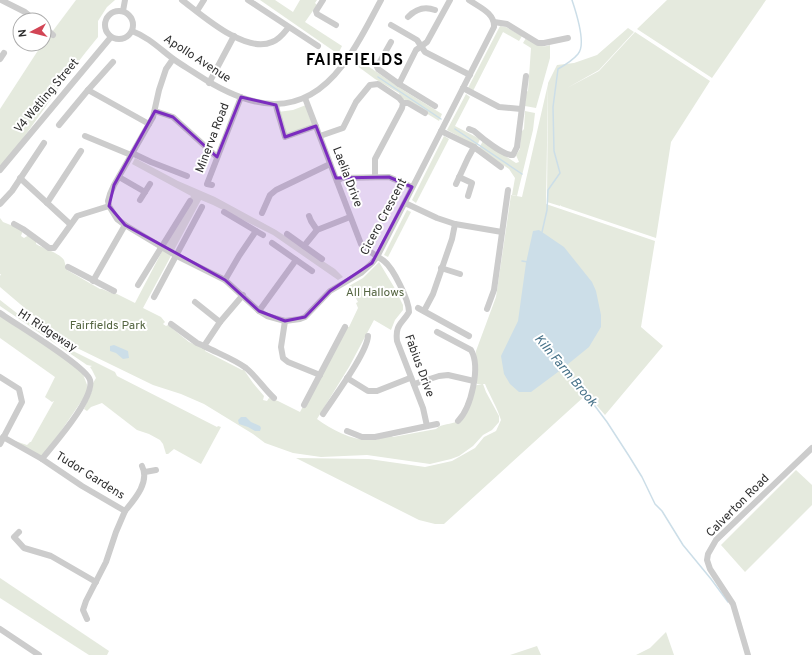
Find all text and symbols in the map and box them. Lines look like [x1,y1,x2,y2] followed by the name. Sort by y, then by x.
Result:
[12,12,52,52] north arrow
[16,28,30,38] text: N
[160,31,234,87] street label: Apollo Avenue
[306,51,404,71] district label: FAIRFIELDS
[11,55,83,137] street label: V4 Watling Street
[192,101,234,175] street label: Minerva Road
[328,145,366,209] street label: Laelia Drive
[357,176,411,258] street label: Cicero Crescent
[346,285,404,301] park label: All Hallows
[14,306,80,356] street label: H1 Ridgeway
[70,318,146,334] park label: Fairfields Park
[400,332,438,400] street label: Fabius Drive
[530,332,600,411] water label: Kiln Farm Brook
[52,448,128,504] street label: Tudor Gardens
[703,471,773,541] street label: Calverton Road

